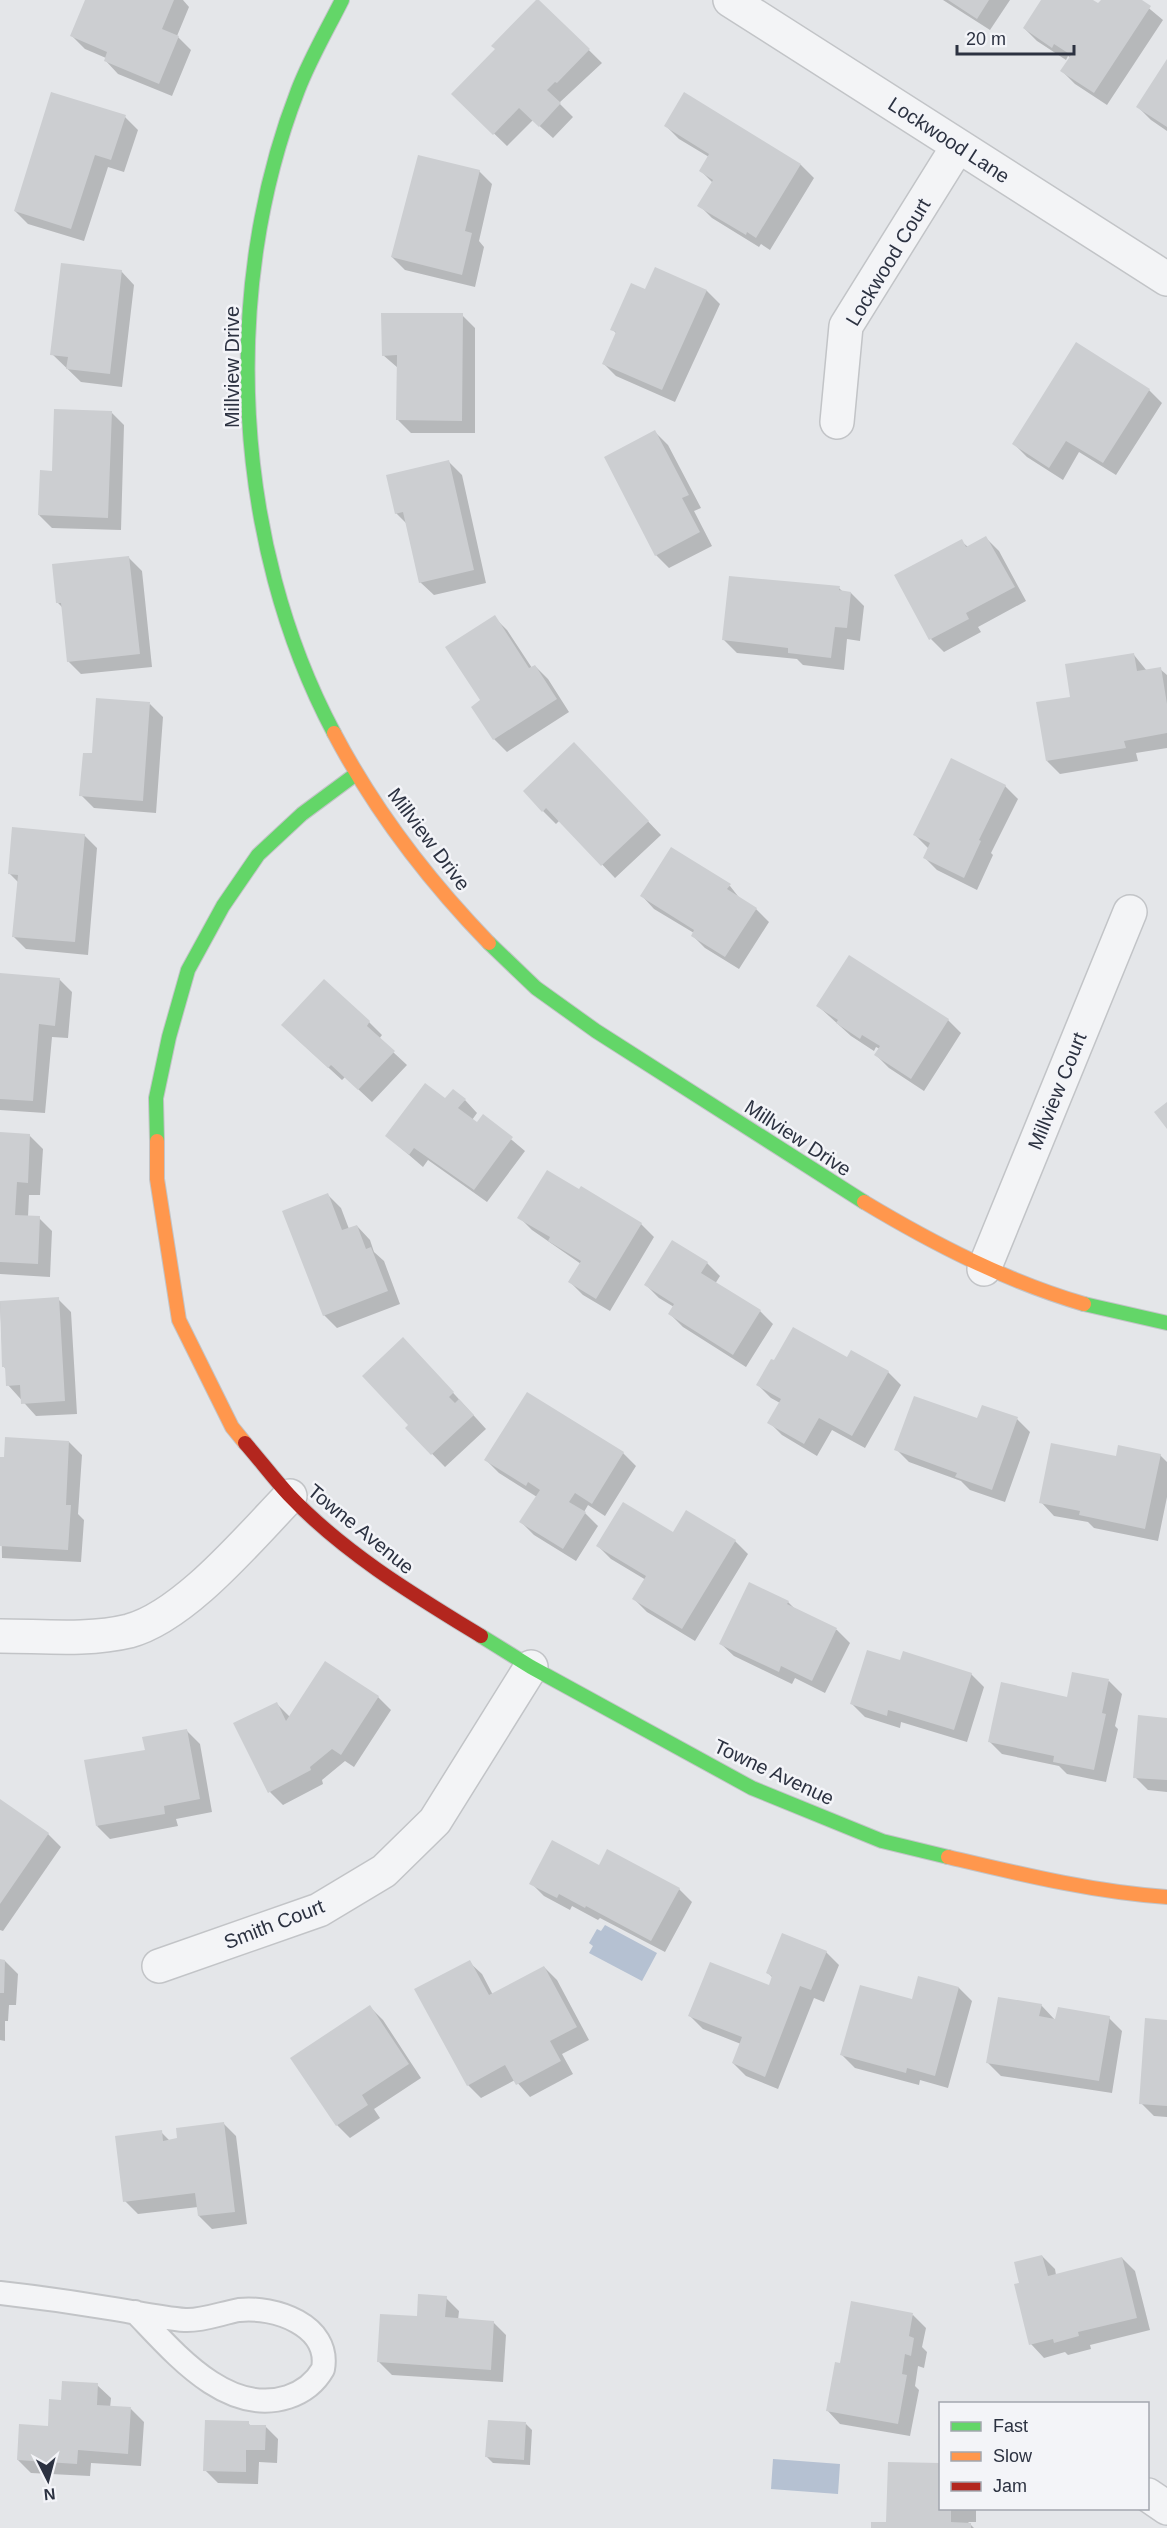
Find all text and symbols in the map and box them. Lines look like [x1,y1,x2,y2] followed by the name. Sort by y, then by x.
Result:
[957,18,1074,56] scale bar
[966,29,1006,49] text: 20 m
[884,93,1014,187] street label: Lockwood Lane
[841,194,935,330] street label: Lockwood Court
[221,306,243,428] street label: Millview Drive
[383,784,475,894] street label: Millview Drive
[1023,1029,1091,1153] street label: Millview Court
[741,1095,855,1181] street label: Millview Drive
[304,1480,418,1578] street label: Towne Avenue
[711,1735,837,1809] street label: Towne Avenue
[221,1895,328,1953] street label: Smith Court
[939,2402,1149,2510] legend
[993,2416,1028,2436] text: Fast
[993,2446,1033,2466] text: Slow
[18,2450,78,2510] north arrow
[993,2476,1027,2496] text: Jam
[43,2485,56,2503] text: N

